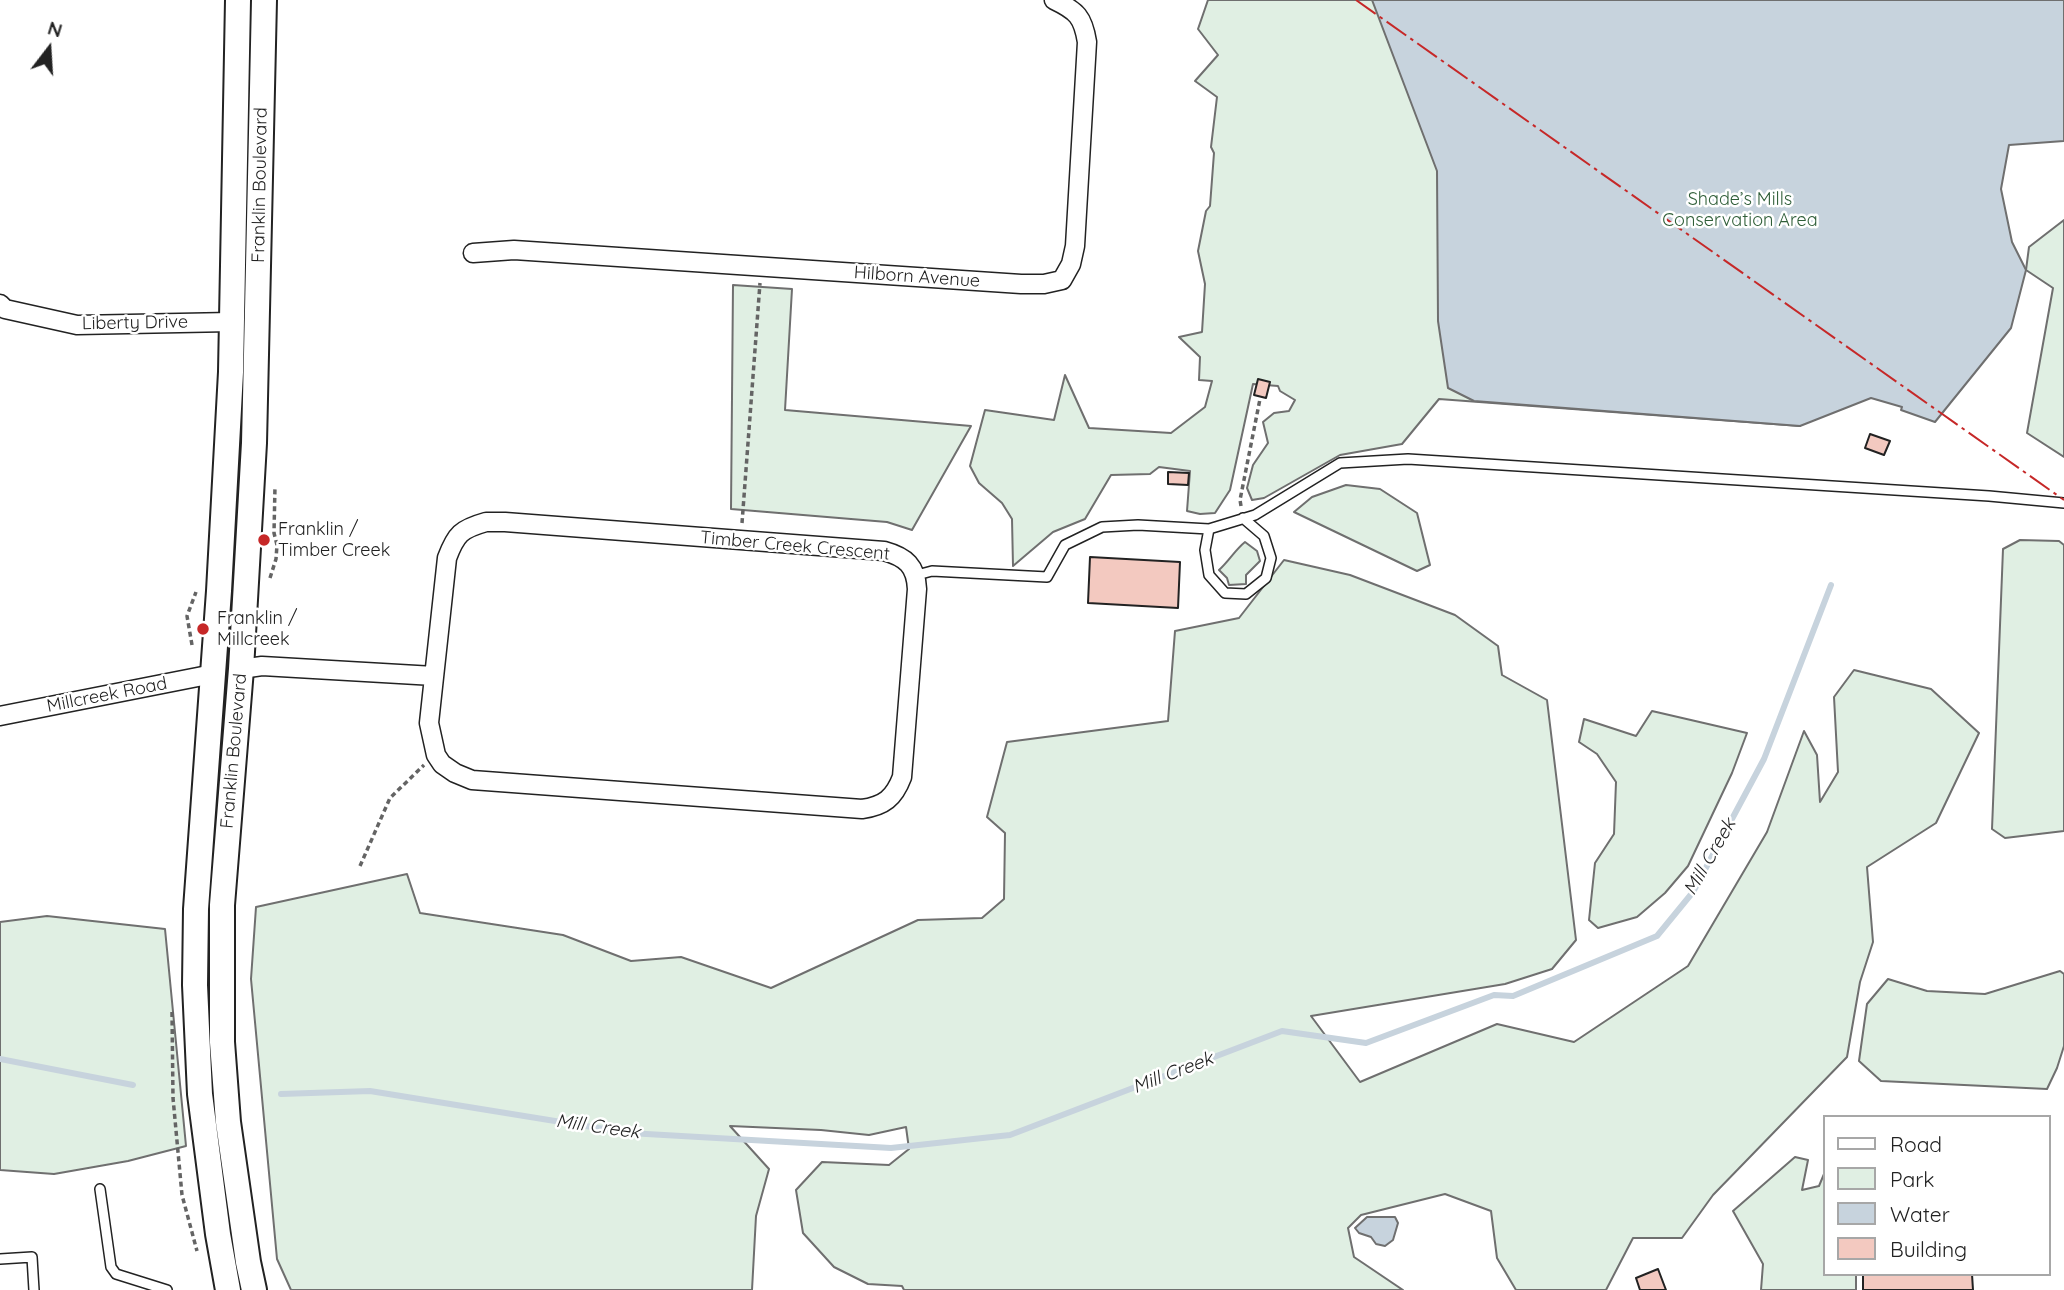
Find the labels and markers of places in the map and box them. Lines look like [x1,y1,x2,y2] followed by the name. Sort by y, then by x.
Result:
[278,519,390,562] place label: Franklin / Timber Creek
[256,532,272,548] marker: Franklin / Timber Creek
[217,608,297,650] place label: Franklin / Millcreek
[195,621,211,637] marker: Franklin / Millcreek

